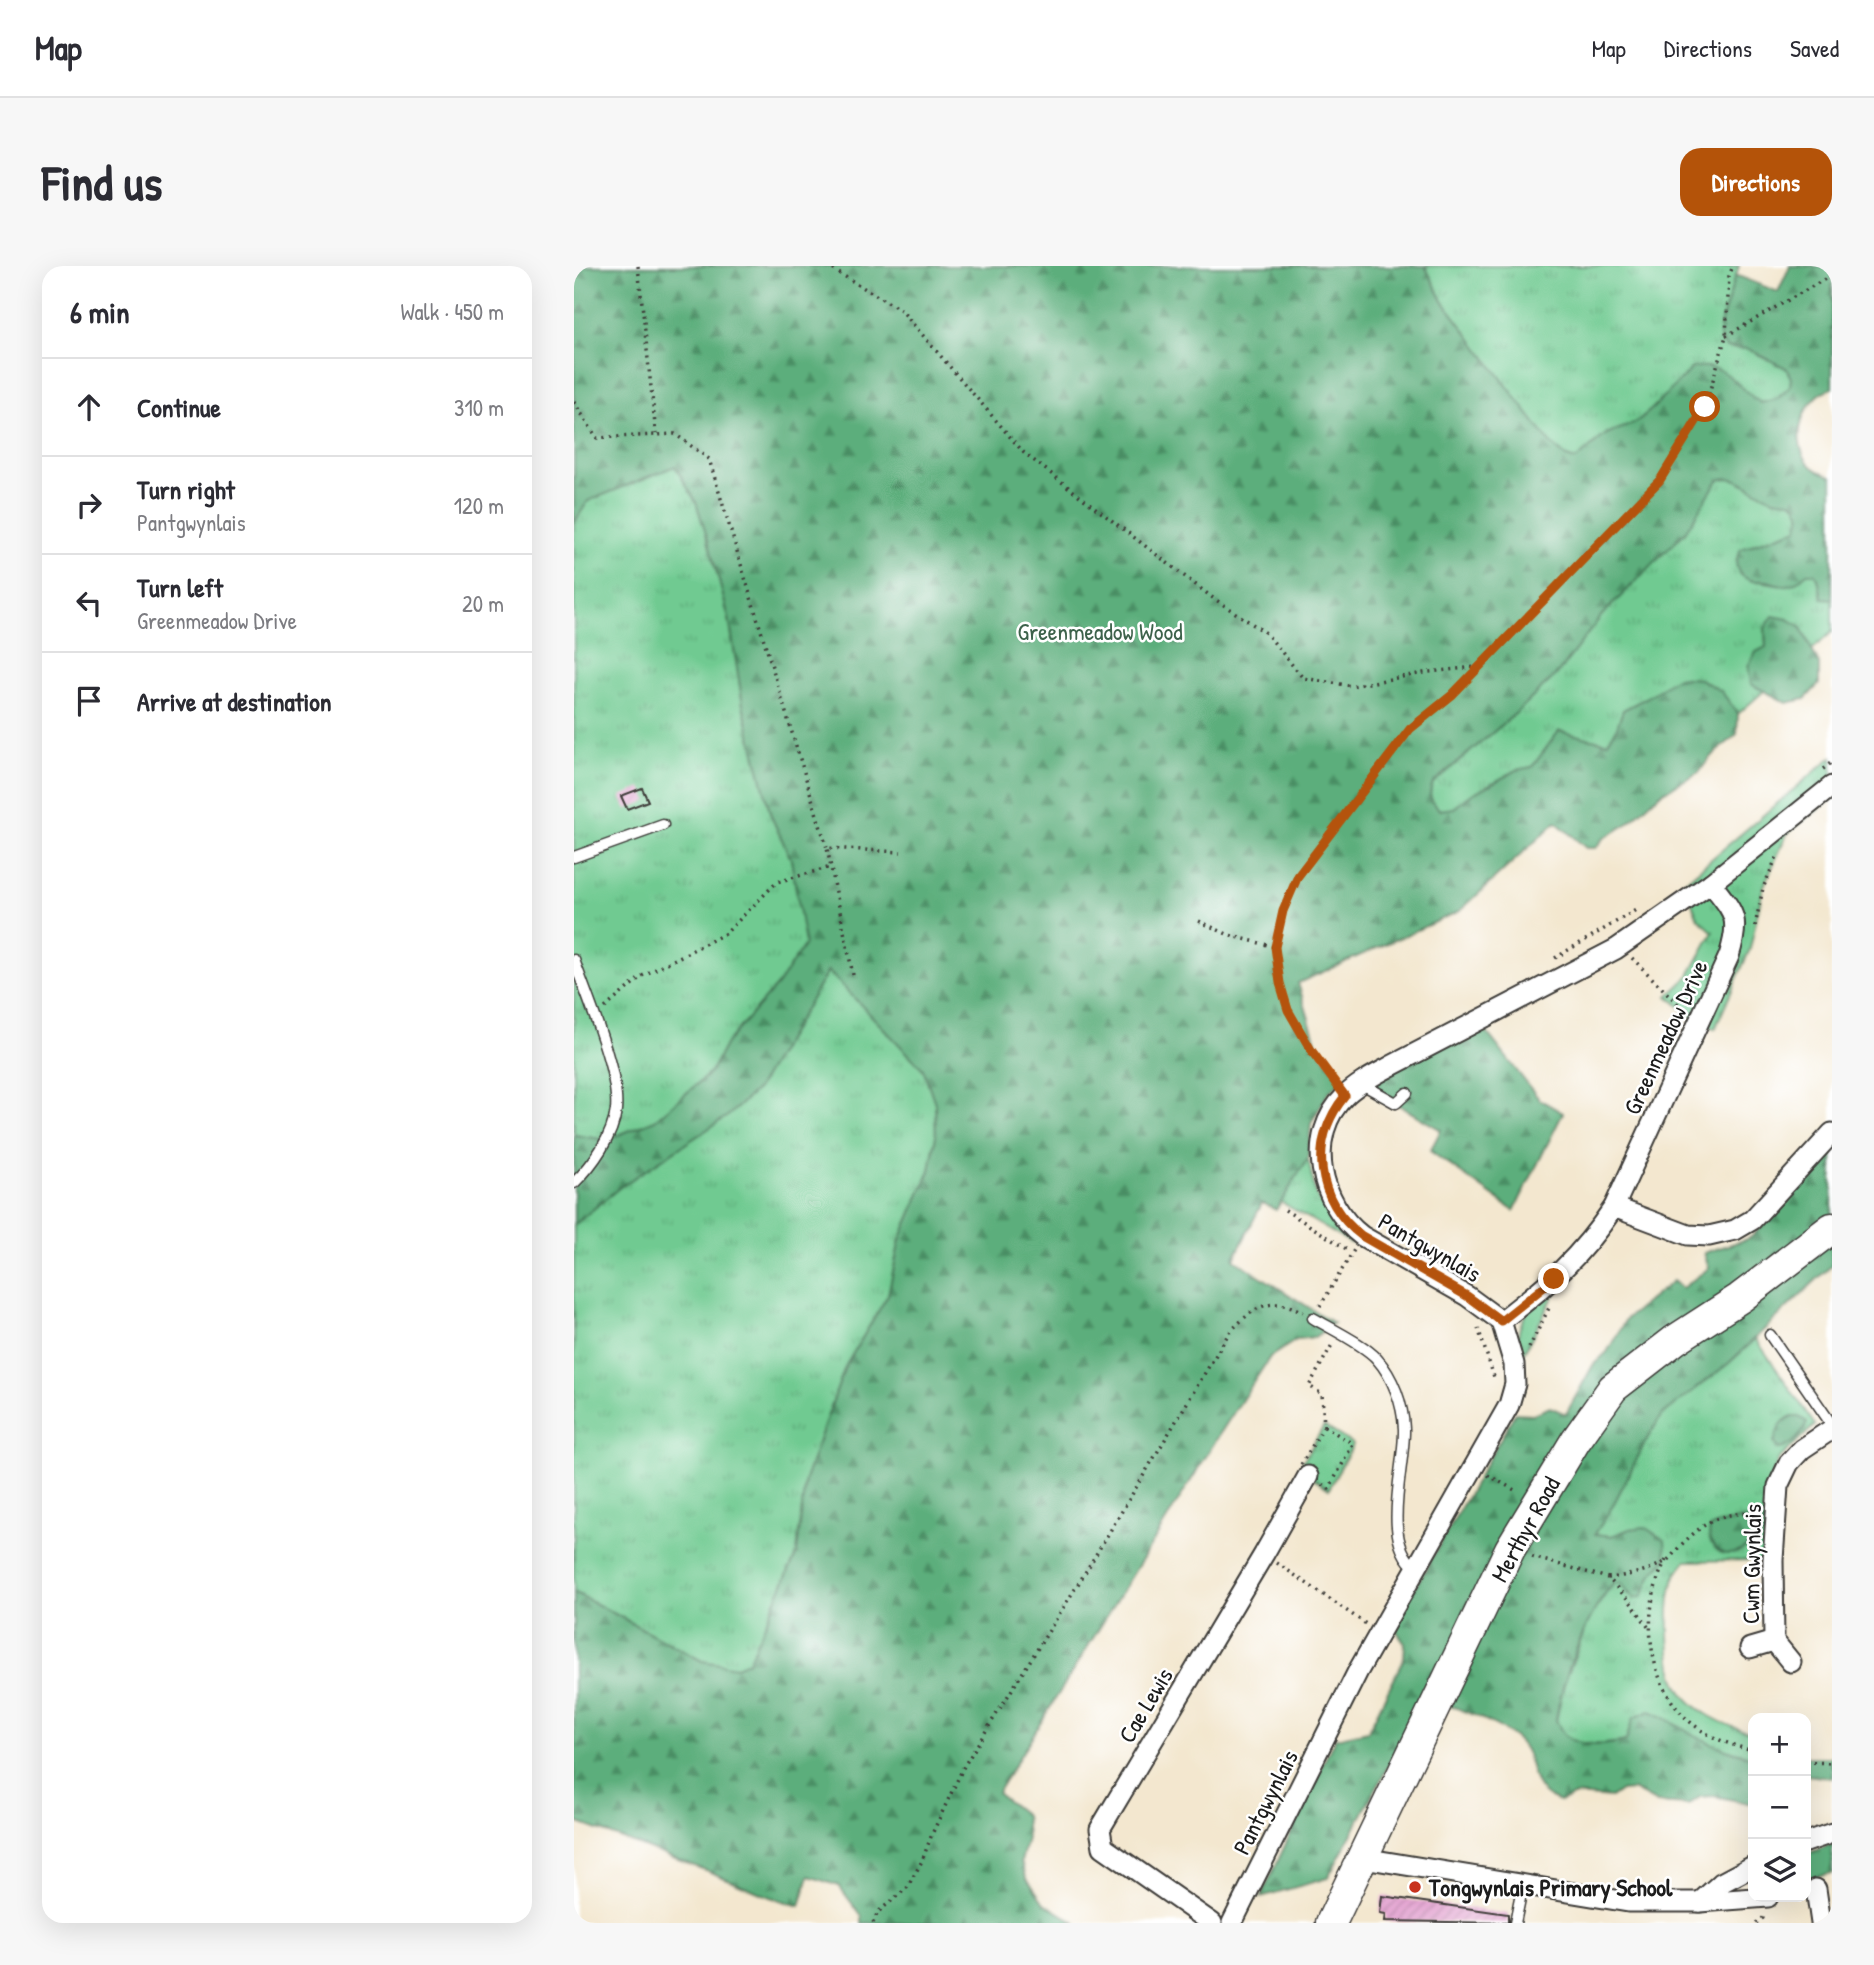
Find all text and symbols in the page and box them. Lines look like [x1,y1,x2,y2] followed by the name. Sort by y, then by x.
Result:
[35,26,82,70] text: Map
[1592,32,1626,64] text: Map
[1664,32,1752,64] text: Directions
[1790,32,1839,64] text: Saved
[1680,148,1832,216] button: Directions
[42,149,162,215] text: Find us
[70,292,130,332] text: 6 min
[400,296,504,327] text: Walk · 450 m
[70,388,108,426] icon: ahead
[137,390,221,425] text: Continue
[1689,391,1720,422] route start
[454,392,504,423] text: 310 m
[137,472,235,507] text: Turn right
[70,486,108,524] icon: right
[454,490,504,521] text: 120 m
[137,507,246,538] text: Pantgwynlais
[137,570,223,605] text: Turn left
[70,584,108,622] icon: left
[462,588,504,619] text: 20 m
[137,605,297,636] text: Greenmeadow Drive
[1017,615,1183,647] park label: Greenmeadow Wood
[70,682,108,720] icon: arrive
[137,684,332,719] text: Arrive at destination
[1615,954,1715,1119] street label: Greenmeadow Drive
[1373,1205,1487,1289] street label: Pantgwynlais
[1538,1263,1569,1294] route end
[1483,1471,1567,1587] street label: Merthyr Road
[1734,1504,1768,1624] street label: Cwm Gwynlais
[1110,1662,1180,1748] street label: Cae Lewis
[1748,1713,1811,1902] map controls
[1748,1713,1811,1776] button: +
[1225,1744,1305,1860] street label: Pantgwynlais
[1748,1776,1811,1839] button: −
[1748,1839,1811,1902] button: layers
[1428,1871,1673,1904] place label: Tongwynlais Primary School
[1407,1879,1423,1895] marker: Tongwynlais Primary School

